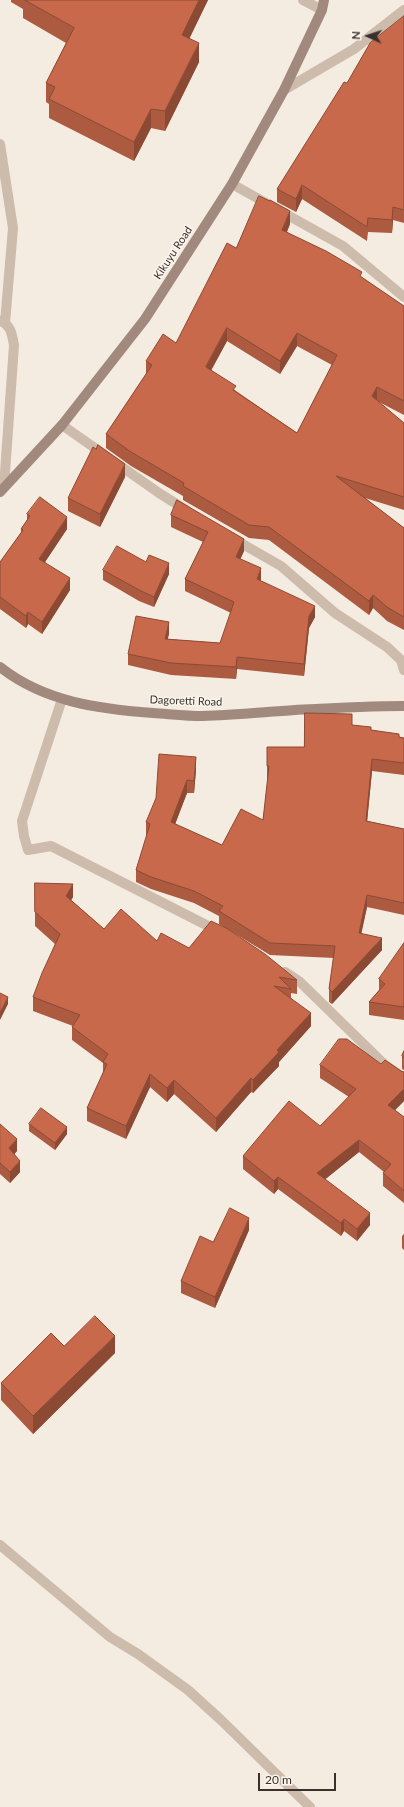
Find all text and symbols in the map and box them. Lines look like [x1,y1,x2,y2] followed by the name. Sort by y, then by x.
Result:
[348,16,388,56] north arrow
[349,31,362,40] text: N
[151,224,195,282] street label: Kikuyu Road
[150,693,222,709] street label: Dagoretti Road
[260,1765,338,1791] scale bar
[265,1772,292,1787] text: 20 m

